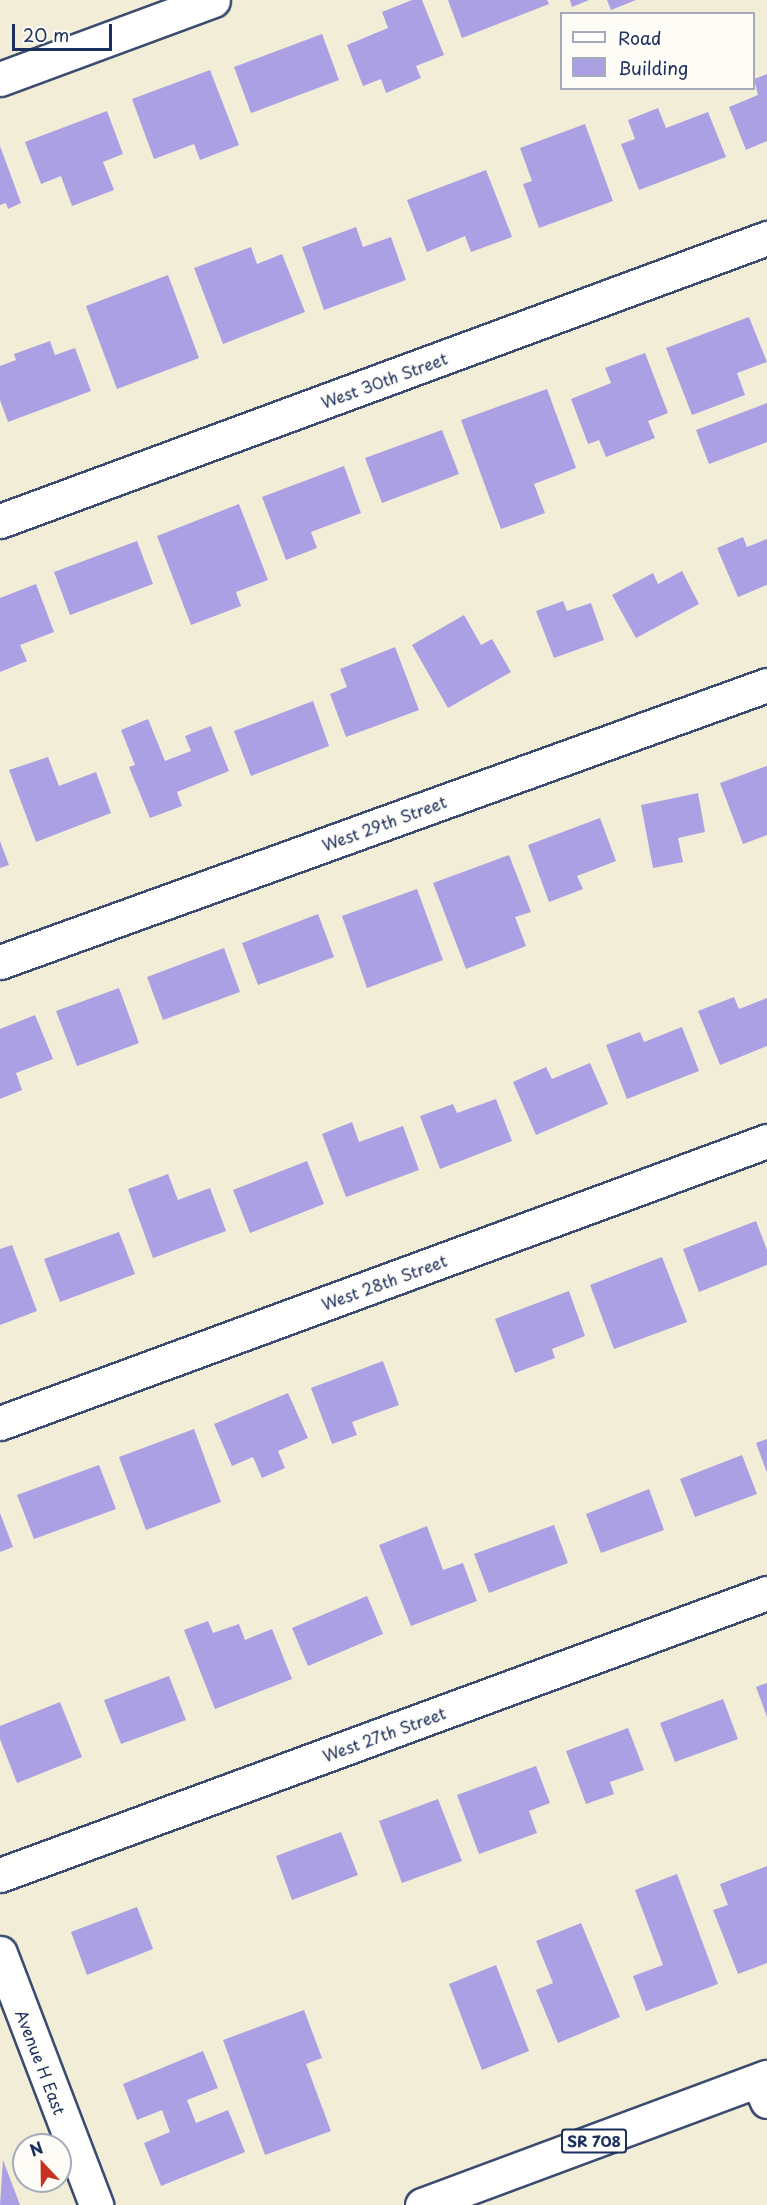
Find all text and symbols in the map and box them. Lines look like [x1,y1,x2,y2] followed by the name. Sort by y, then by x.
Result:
[15,12,116,50] scale bar
[560,12,755,90] legend
[23,21,69,48] text: 20 m
[618,24,662,51] text: Road
[618,54,688,81] text: Building
[318,348,450,412] street label: West 30th Street
[319,792,449,854] street label: West 29th Street
[319,1250,449,1314] street label: West 28th Street
[320,1703,448,1765] street label: West 27th Street
[12,2007,70,2117] street label: Avenue H East
[560,2129,628,2153] road number: SR 708
[12,2133,72,2193] north arrow
[26,2135,46,2162] text: N

